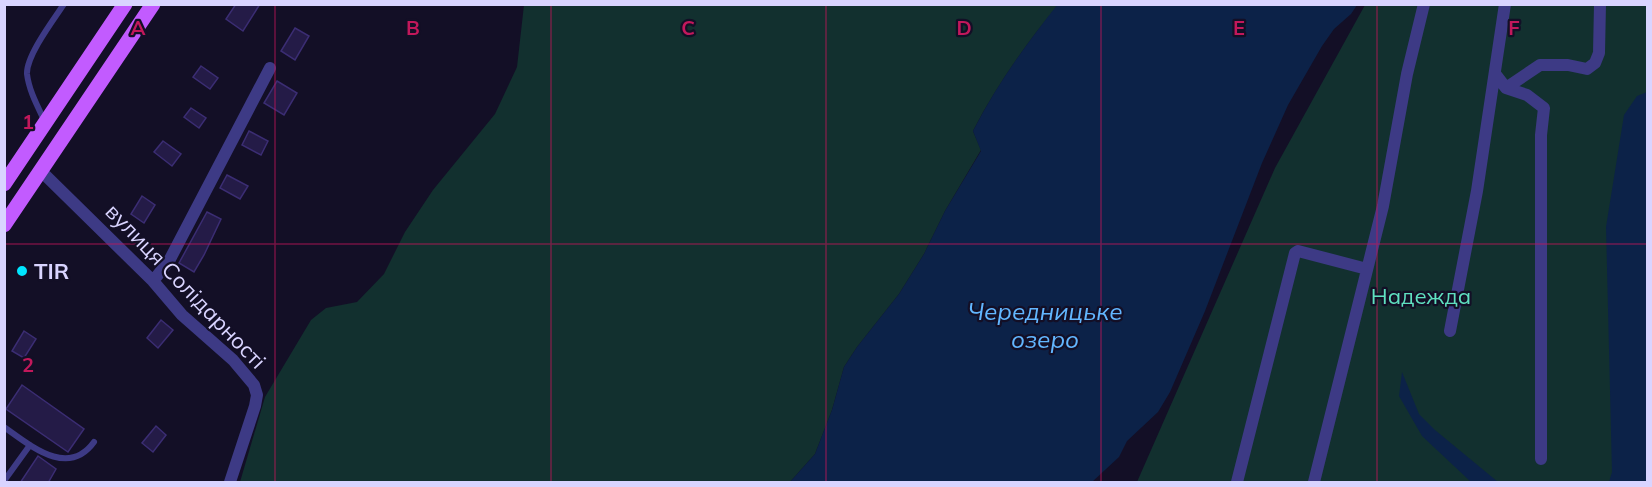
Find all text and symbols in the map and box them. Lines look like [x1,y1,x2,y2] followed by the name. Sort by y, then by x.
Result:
[131,15,146,40] text: A
[406,15,420,40] text: B
[681,15,695,40] text: C
[956,15,972,40] text: D
[1233,15,1245,40] text: E
[1508,15,1520,40] text: F
[22,109,34,134] text: 1
[100,197,272,375] street label: вулиця Солідарності
[34,257,69,285] place label: TIR
[15,264,29,278] marker: TIR
[1371,282,1471,310] park label: Надежда
[967,296,1123,354] water label: Чередницьке озеро
[22,352,34,377] text: 2

